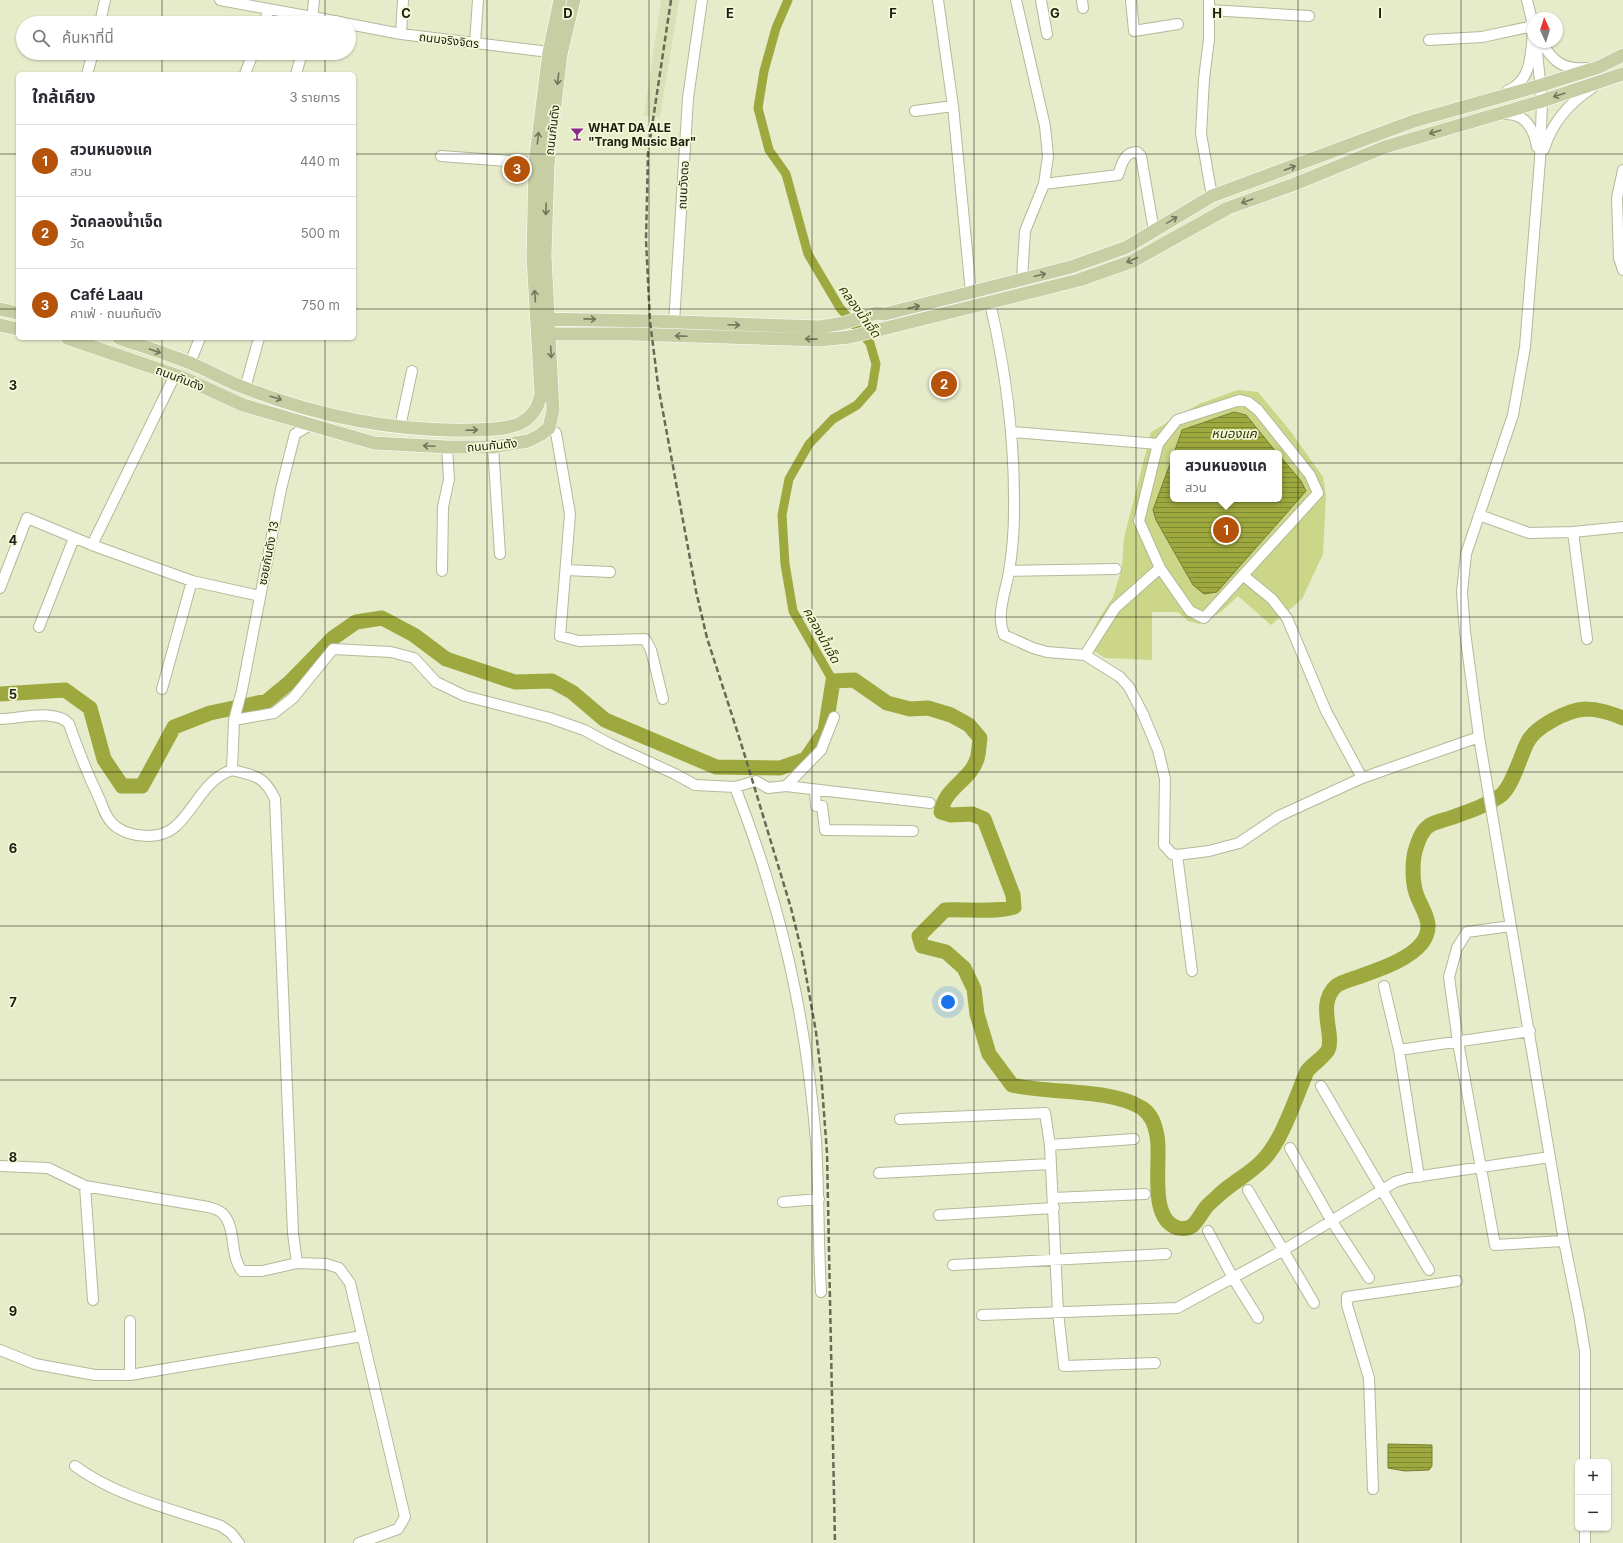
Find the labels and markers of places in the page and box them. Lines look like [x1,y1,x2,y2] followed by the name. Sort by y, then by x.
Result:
[588,120,696,149] place label: WHAT DA ALE "Trang Music Bar"
[569,126,585,142] bar icon: WHAT DA ALE "Trang Music Bar"
[504,154,530,184] pin: 3
[931,369,957,399] pin: 2
[1213,515,1239,545] pin: 1

